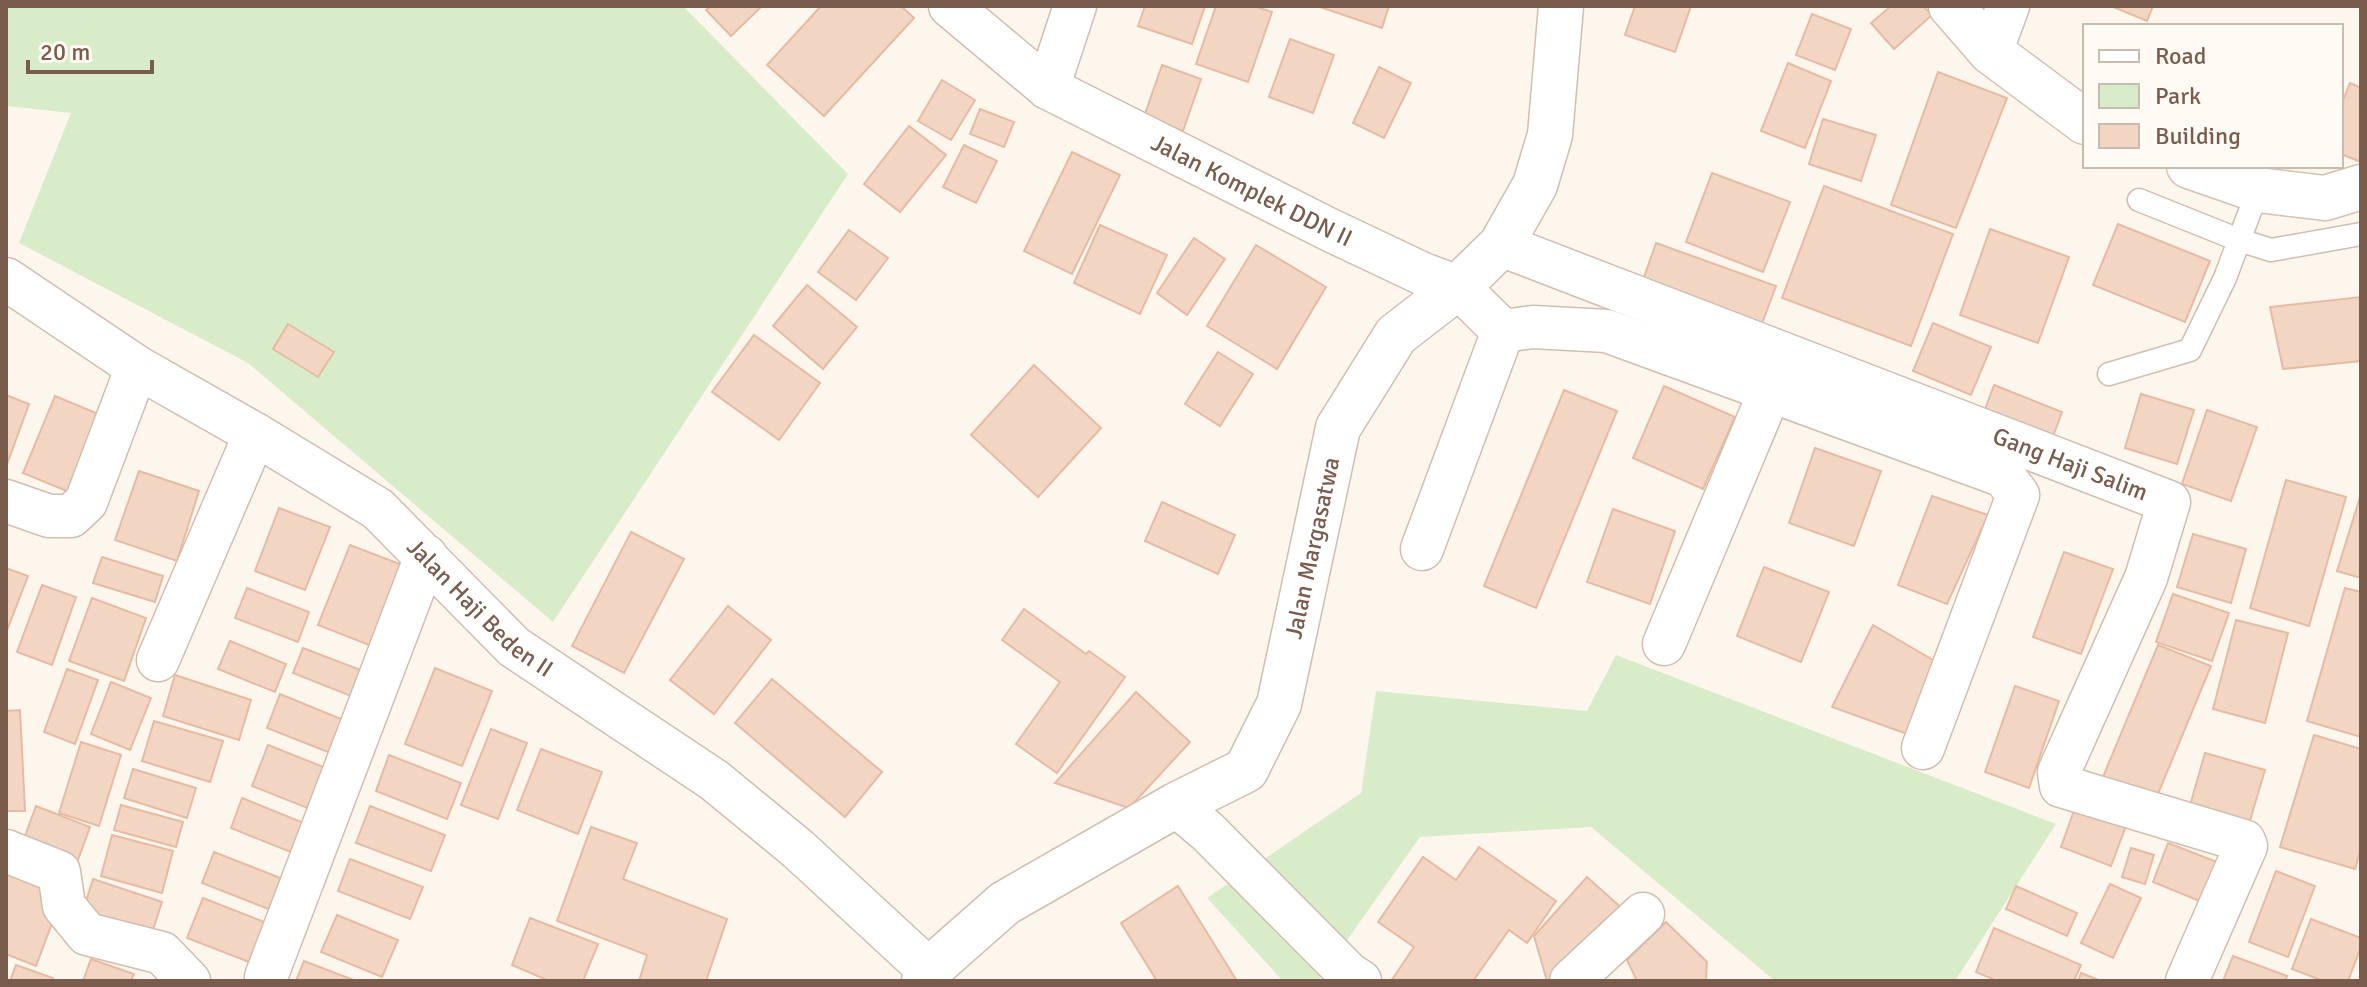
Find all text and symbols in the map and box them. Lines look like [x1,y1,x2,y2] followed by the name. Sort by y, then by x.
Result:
[28,24,152,74] scale bar
[2083,24,2343,168] legend
[40,37,90,67] text: 20 m
[2155,41,2206,71] text: Road
[2155,81,2201,111] text: Park
[2155,121,2241,151] text: Building
[1146,128,1357,253] street label: Jalan Komplek DDN II
[1989,421,2152,507] street label: Gang Haji Salim
[1278,454,1346,642] street label: Jalan Margasatwa
[400,532,559,684] street label: Jalan Haji Beden II

